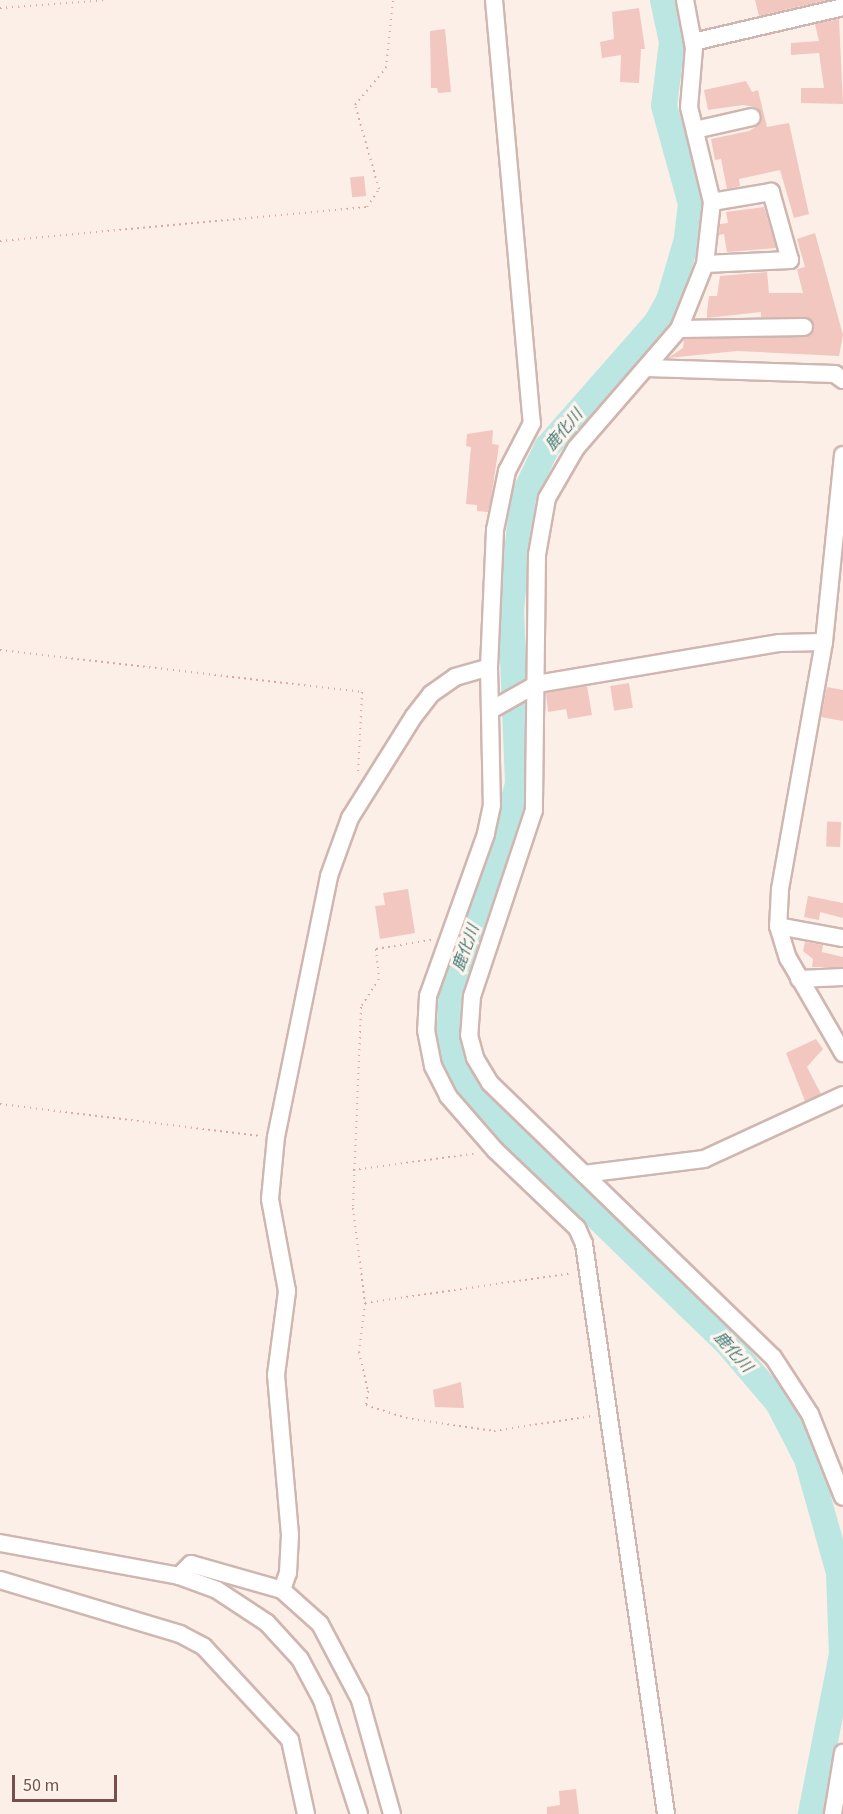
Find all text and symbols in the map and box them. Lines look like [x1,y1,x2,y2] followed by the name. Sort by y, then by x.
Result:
[541,405,587,455] water label: 鹿化川
[449,922,483,974] water label: 鹿化川
[710,1328,756,1376] water label: 鹿化川
[15,1763,120,1801] scale bar
[23,1773,59,1798] text: 50 m

